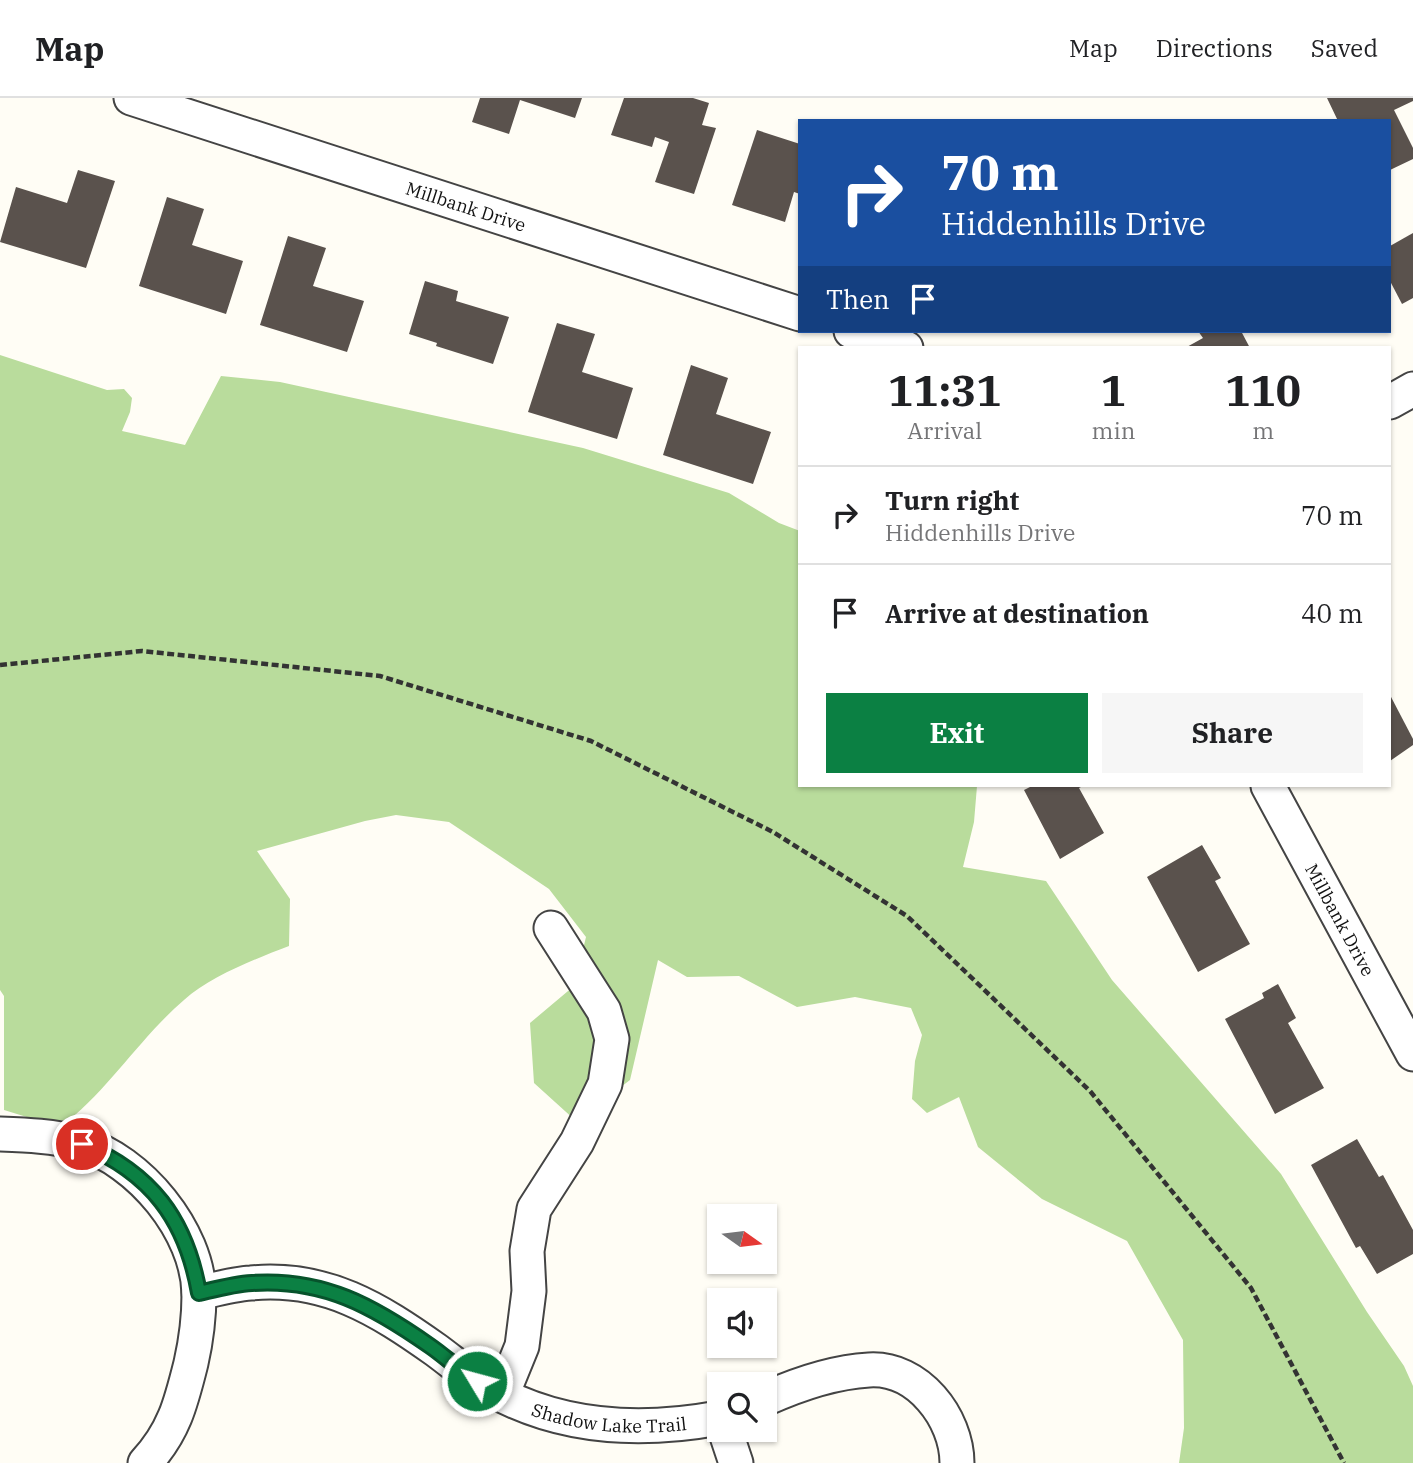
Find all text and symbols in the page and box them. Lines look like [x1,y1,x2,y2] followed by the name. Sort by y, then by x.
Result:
[35,27,104,70] text: Map
[1069,32,1118,64] text: Map
[1156,32,1273,64] text: Directions
[1311,32,1378,64] text: Saved
[941,140,1059,203] text: 70 m
[826,147,917,238] icon: right
[403,176,529,236] street label: Millbank Drive
[941,202,1206,244] text: Hiddenhills Drive
[904,280,942,318] icon: arrive
[826,282,890,316] text: Then
[888,363,1002,418] text: 11:31
[1101,363,1126,418] text: 1
[1225,363,1301,418] text: 110
[907,415,982,445] text: Arrival
[1092,415,1135,445] text: min
[1252,415,1274,445] text: m
[885,483,1019,517] text: Turn right
[826,496,864,534] icon: right
[1301,498,1363,532] text: 70 m
[885,517,1075,547] text: Hiddenhills Drive
[826,594,864,632] icon: arrive
[885,596,1149,630] text: Arrive at destination
[1301,596,1363,630] text: 40 m
[826,693,1088,773] button: Exit
[1102,693,1363,773] button: Share
[1301,859,1380,980] street label: Millbank Drive
[52,1114,112,1174] pin
[63,1125,101,1163] icon: arrive
[707,1204,777,1274] north arrow
[707,1204,777,1442] map controls
[707,1288,777,1358] button: sound
[440,1344,514,1418] position arrow
[707,1372,777,1442] button: search
[529,1397,688,1437] street label: Shadow Lake Trail

